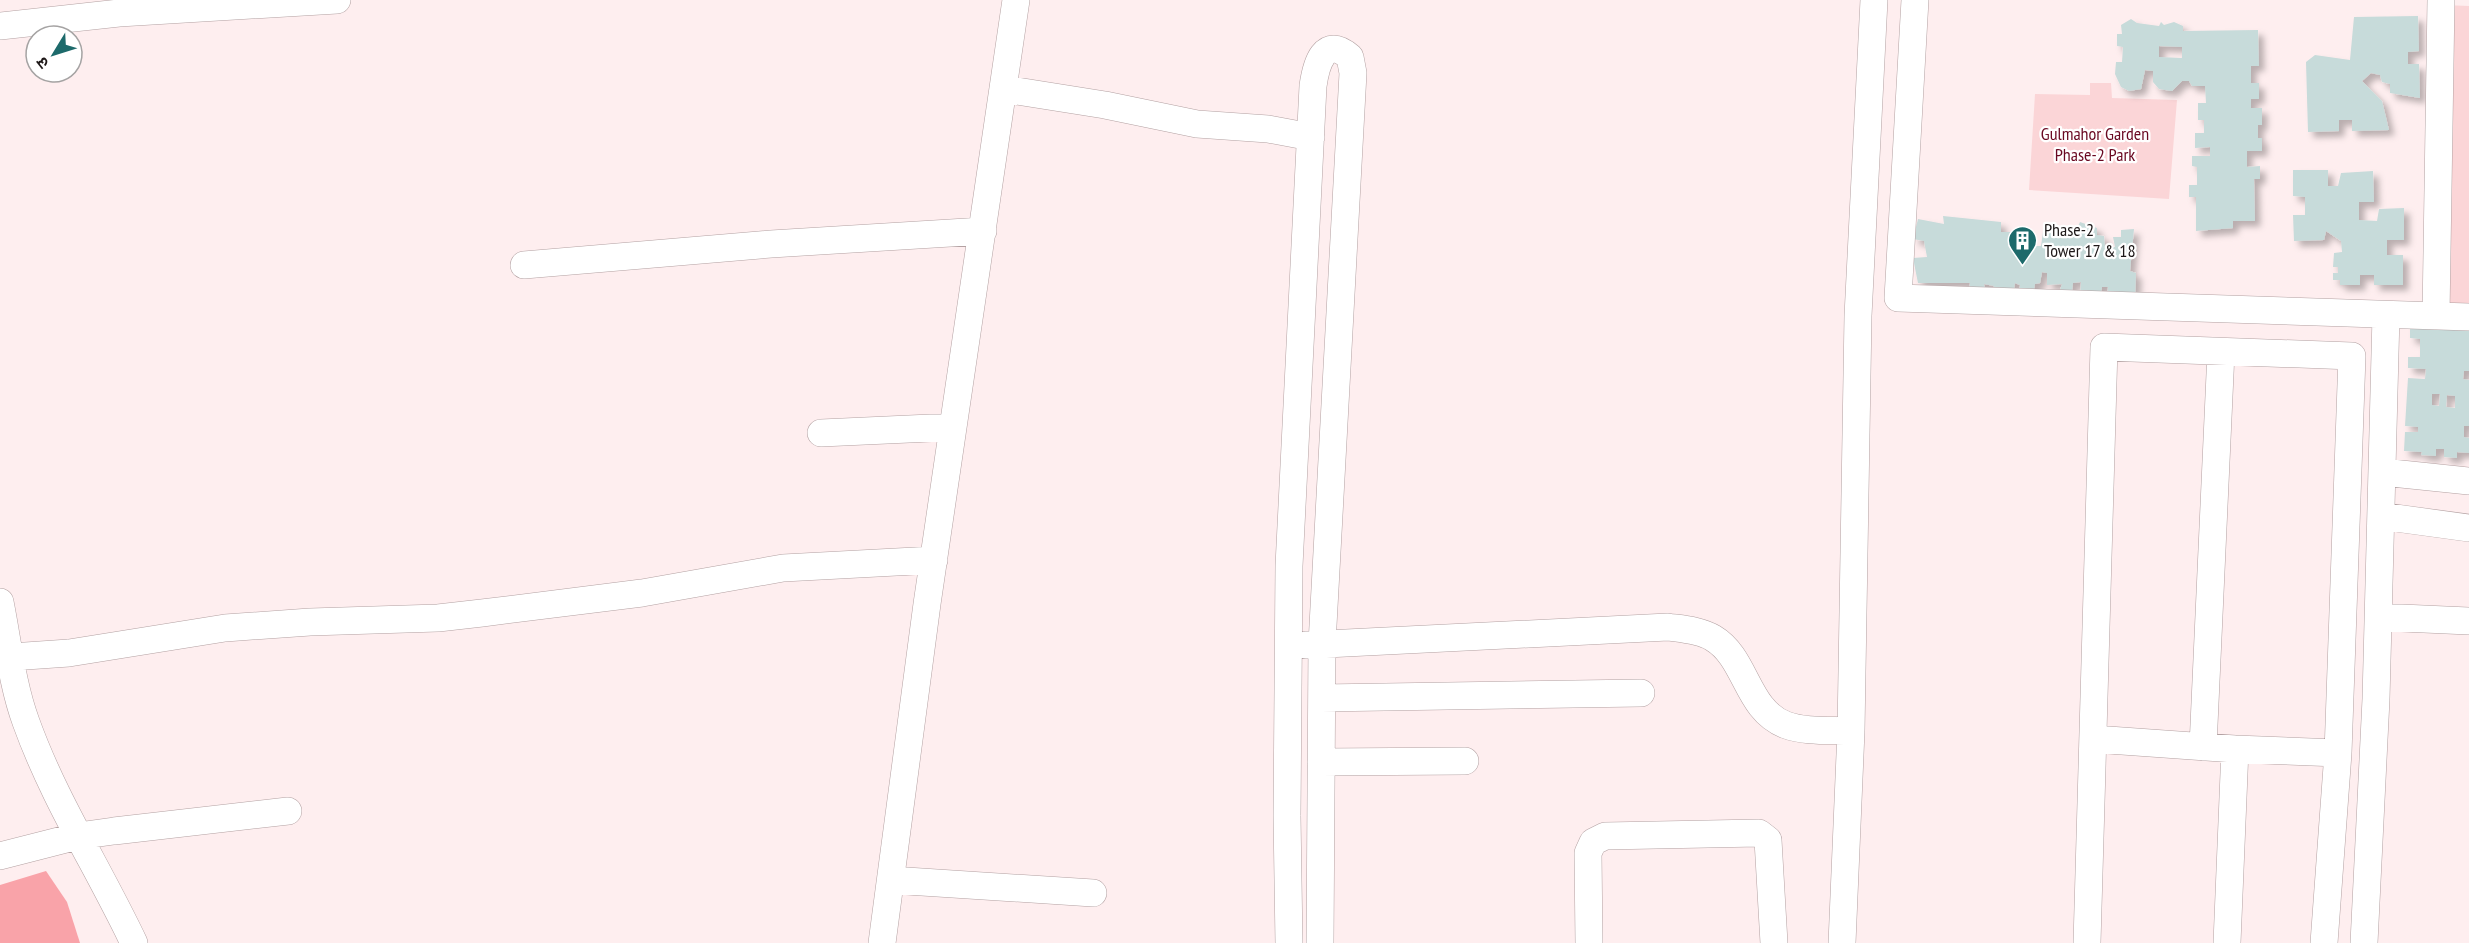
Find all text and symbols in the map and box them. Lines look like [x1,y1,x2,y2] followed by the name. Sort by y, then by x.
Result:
[24,24,84,84] north arrow
[31,53,53,73] text: उ
[2041,122,2149,166] park label: Gulmahor Garden Phase-2 Park
[2044,218,2136,262] place label: Phase-2 Tower 17 & 18
[2007,224,2039,266] building icon: Phase-2 Tower 17 & 18

